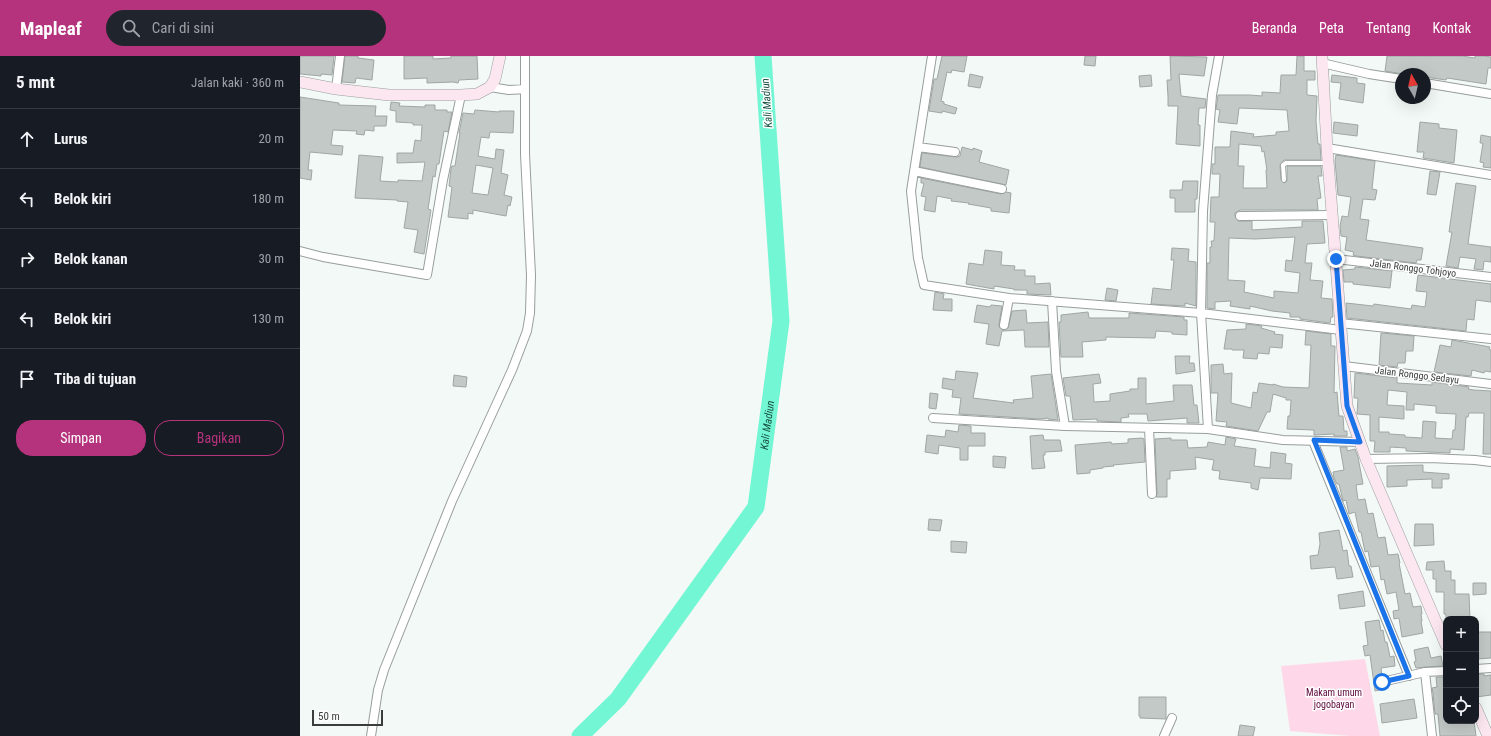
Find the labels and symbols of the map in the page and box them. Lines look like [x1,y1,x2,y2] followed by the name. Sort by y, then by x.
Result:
[1395,68,1431,104] north arrow
[759,78,775,128] water label: Kali Madiun
[1327,250,1345,268] route end
[1369,257,1457,279] street label: Jalan Ronggo Tohjoyo
[1374,364,1460,386] street label: Jalan Ronggo Sedayu
[757,400,777,451] water label: Kali Madiun
[1373,673,1391,691] route start
[1306,687,1362,710] park label: Makam umum jogobayan
[312,708,383,727] scale bar

